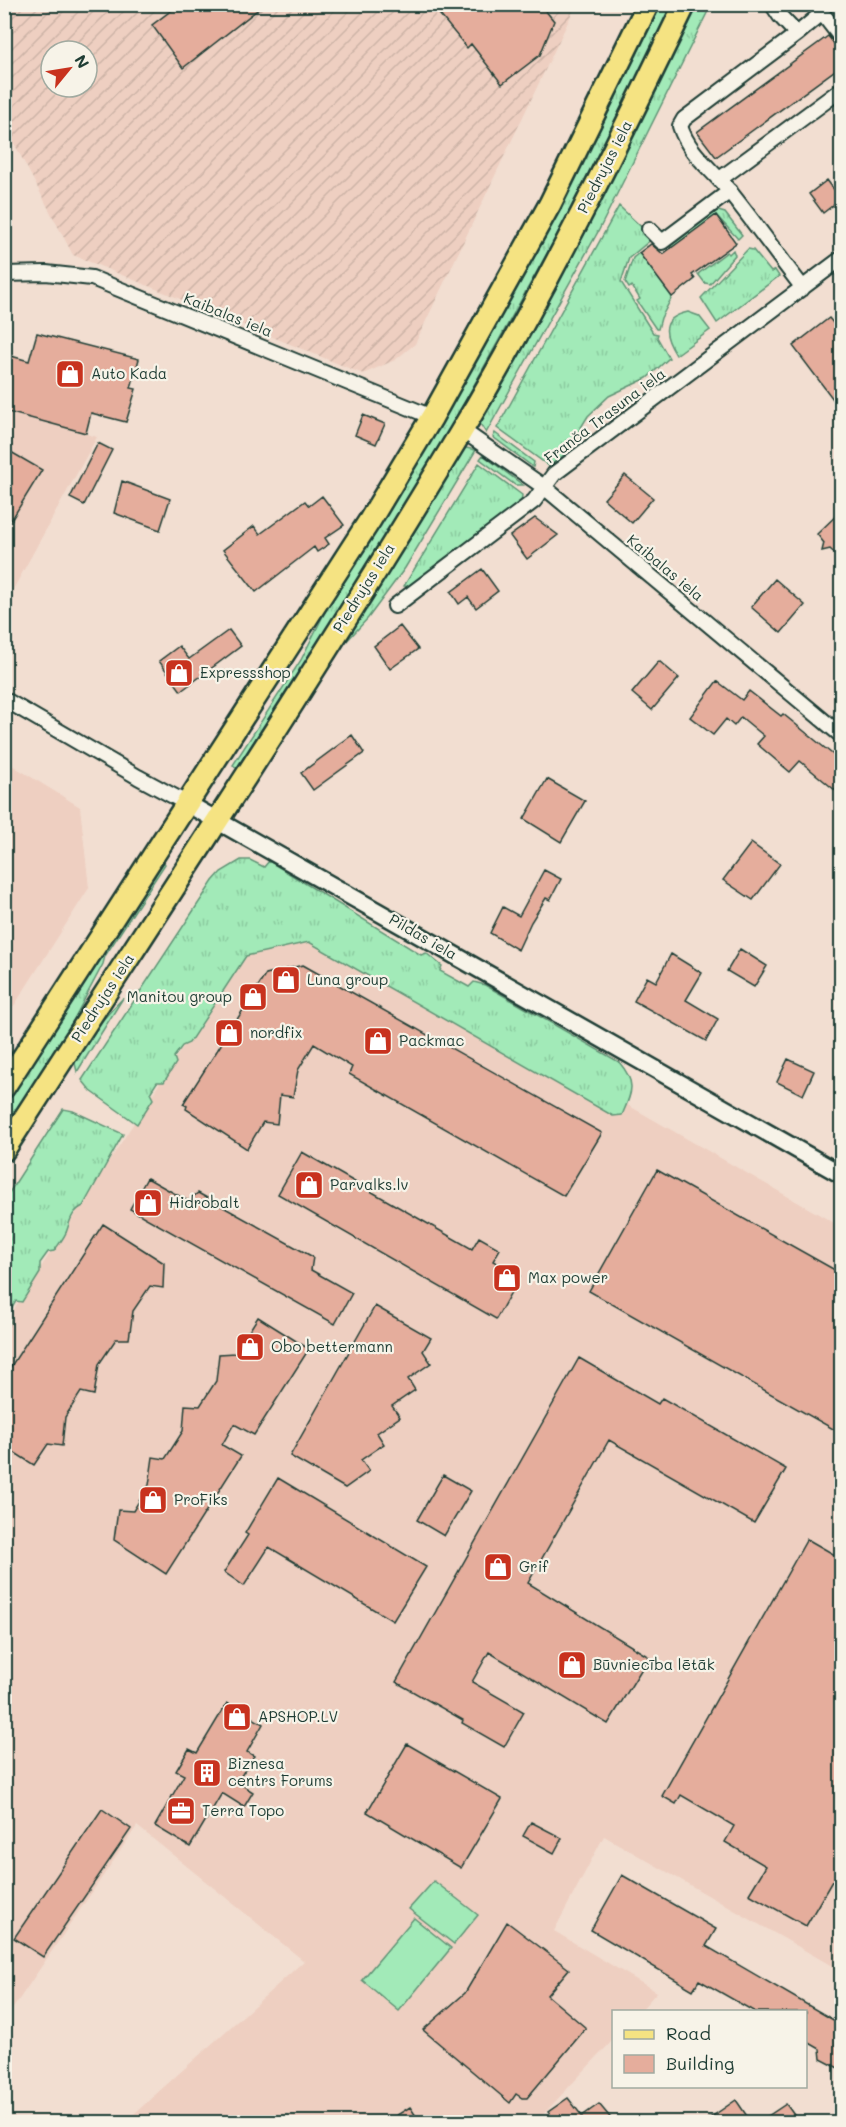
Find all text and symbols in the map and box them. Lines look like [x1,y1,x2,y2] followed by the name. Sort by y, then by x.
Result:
[39,39,99,99] north arrow
[70,51,95,72] text: N
[572,117,636,216] street label: Piedrujas iela
[181,287,276,341] street label: Kaibalas iela
[54,358,86,390] shop icon: Auto Kada
[91,363,167,383] place label: Auto Kada
[540,363,669,467] street label: Franča Trasuna iela
[623,529,708,605] street label: Kaibalas iela
[328,539,399,636] street label: Piedrujas iela
[163,657,195,689] shop icon: Expressshop
[200,662,291,682] place label: Expressshop
[386,909,461,964] street label: Pildas iela
[66,949,138,1046] street label: Piedrujas iela
[270,964,302,996] shop icon: Luna group
[307,969,388,989] place label: Luna group
[237,981,269,1013] shop icon: Manitou group
[127,986,232,1006] place label: Manitou group
[213,1017,245,1049] shop icon: nordfix
[250,1022,303,1042] place label: nordfix
[362,1025,394,1057] shop icon: Packmac
[399,1030,465,1050] place label: Packmac
[293,1169,325,1201] shop icon: Parvalks.lv
[330,1174,409,1194] place label: Parvalks.lv
[132,1187,164,1219] shop icon: Hidrobalt
[169,1192,240,1212] place label: Hidrobalt
[491,1262,523,1294] shop icon: Max power
[528,1267,608,1287] place label: Max power
[234,1331,266,1363] shop icon: Obo bettermann
[271,1336,393,1356] place label: Obo bettermann
[137,1484,169,1516] shop icon: ProFiks
[174,1489,228,1509] place label: ProFiks
[482,1551,514,1583] shop icon: Grif
[519,1556,549,1576] place label: Grif
[556,1649,588,1681] shop icon: Būvniecība lētāk
[593,1654,715,1674] place label: Būvniecība lētāk
[221,1701,253,1733] shop icon: APSHOP.LV
[258,1706,338,1726] place label: APSHOP.LV
[228,1753,333,1790] place label: Biznesa centrs Forums
[191,1757,223,1789] building icon: Biznesa centrs Forums
[165,1795,197,1827] office icon: Terra Topo
[202,1800,284,1820] place label: Terra Topo
[612,2010,807,2088] legend
[666,2021,711,2045] text: Road
[666,2051,734,2075] text: Building

